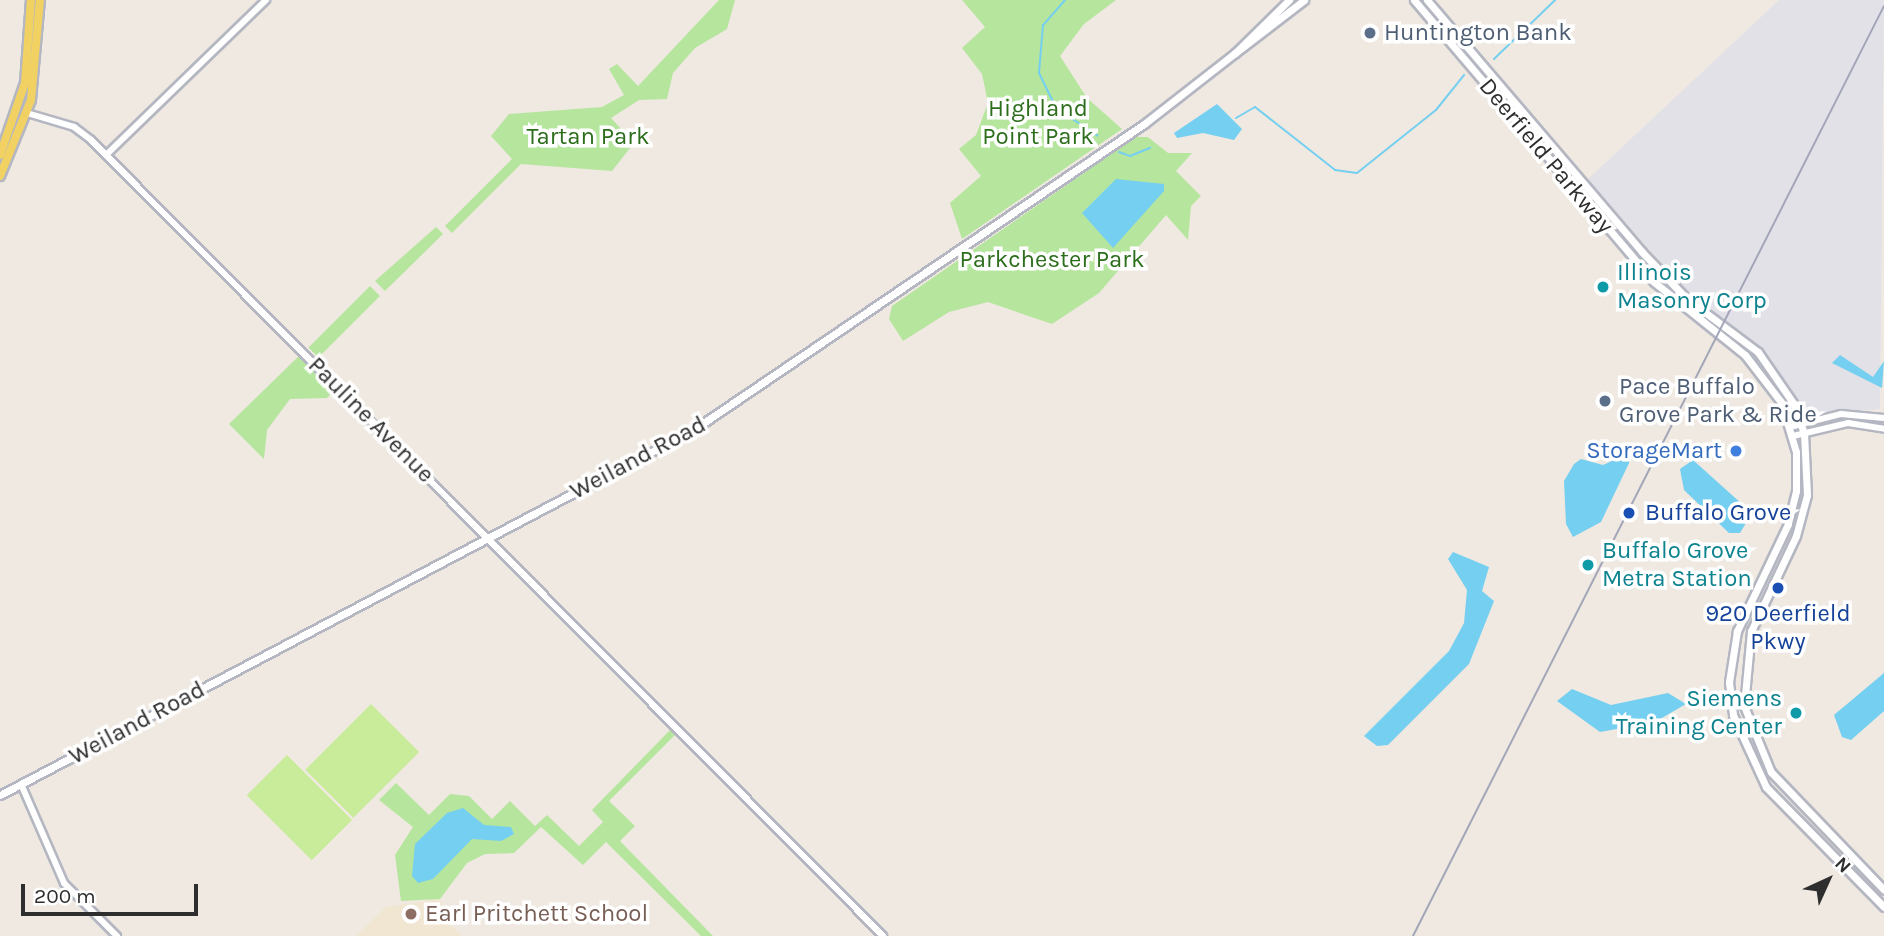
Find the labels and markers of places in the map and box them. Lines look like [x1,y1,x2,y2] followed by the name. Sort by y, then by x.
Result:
[1384,19,1572,47] place label: Huntington Bank
[1362,25,1378,41] marker: Huntington Bank
[1617,259,1767,315] place label: Illinois Masonry Corp
[1595,279,1611,295] marker: Illinois Masonry Corp
[1619,373,1817,429] place label: Pace Buffalo Grove Park & Ride
[1597,393,1613,409] marker: Pace Buffalo Grove Park & Ride
[1586,437,1722,465] place label: StorageMart
[1728,443,1744,459] marker: StorageMart
[1645,499,1791,527] place label: Buffalo Grove
[1619,503,1639,523] marker: Buffalo Grove
[1602,537,1752,593] place label: Buffalo Grove Metra Station
[1580,557,1596,573] marker: Buffalo Grove Metra Station
[1770,580,1786,596] marker: 920 Deerfield Pkwy
[1705,600,1851,656] place label: 920 Deerfield Pkwy
[1616,685,1782,741] place label: Siemens Training Center
[1788,705,1804,721] marker: Siemens Training Center
[425,900,648,928] place label: Earl Pritchett School
[403,906,419,922] marker: Earl Pritchett School

